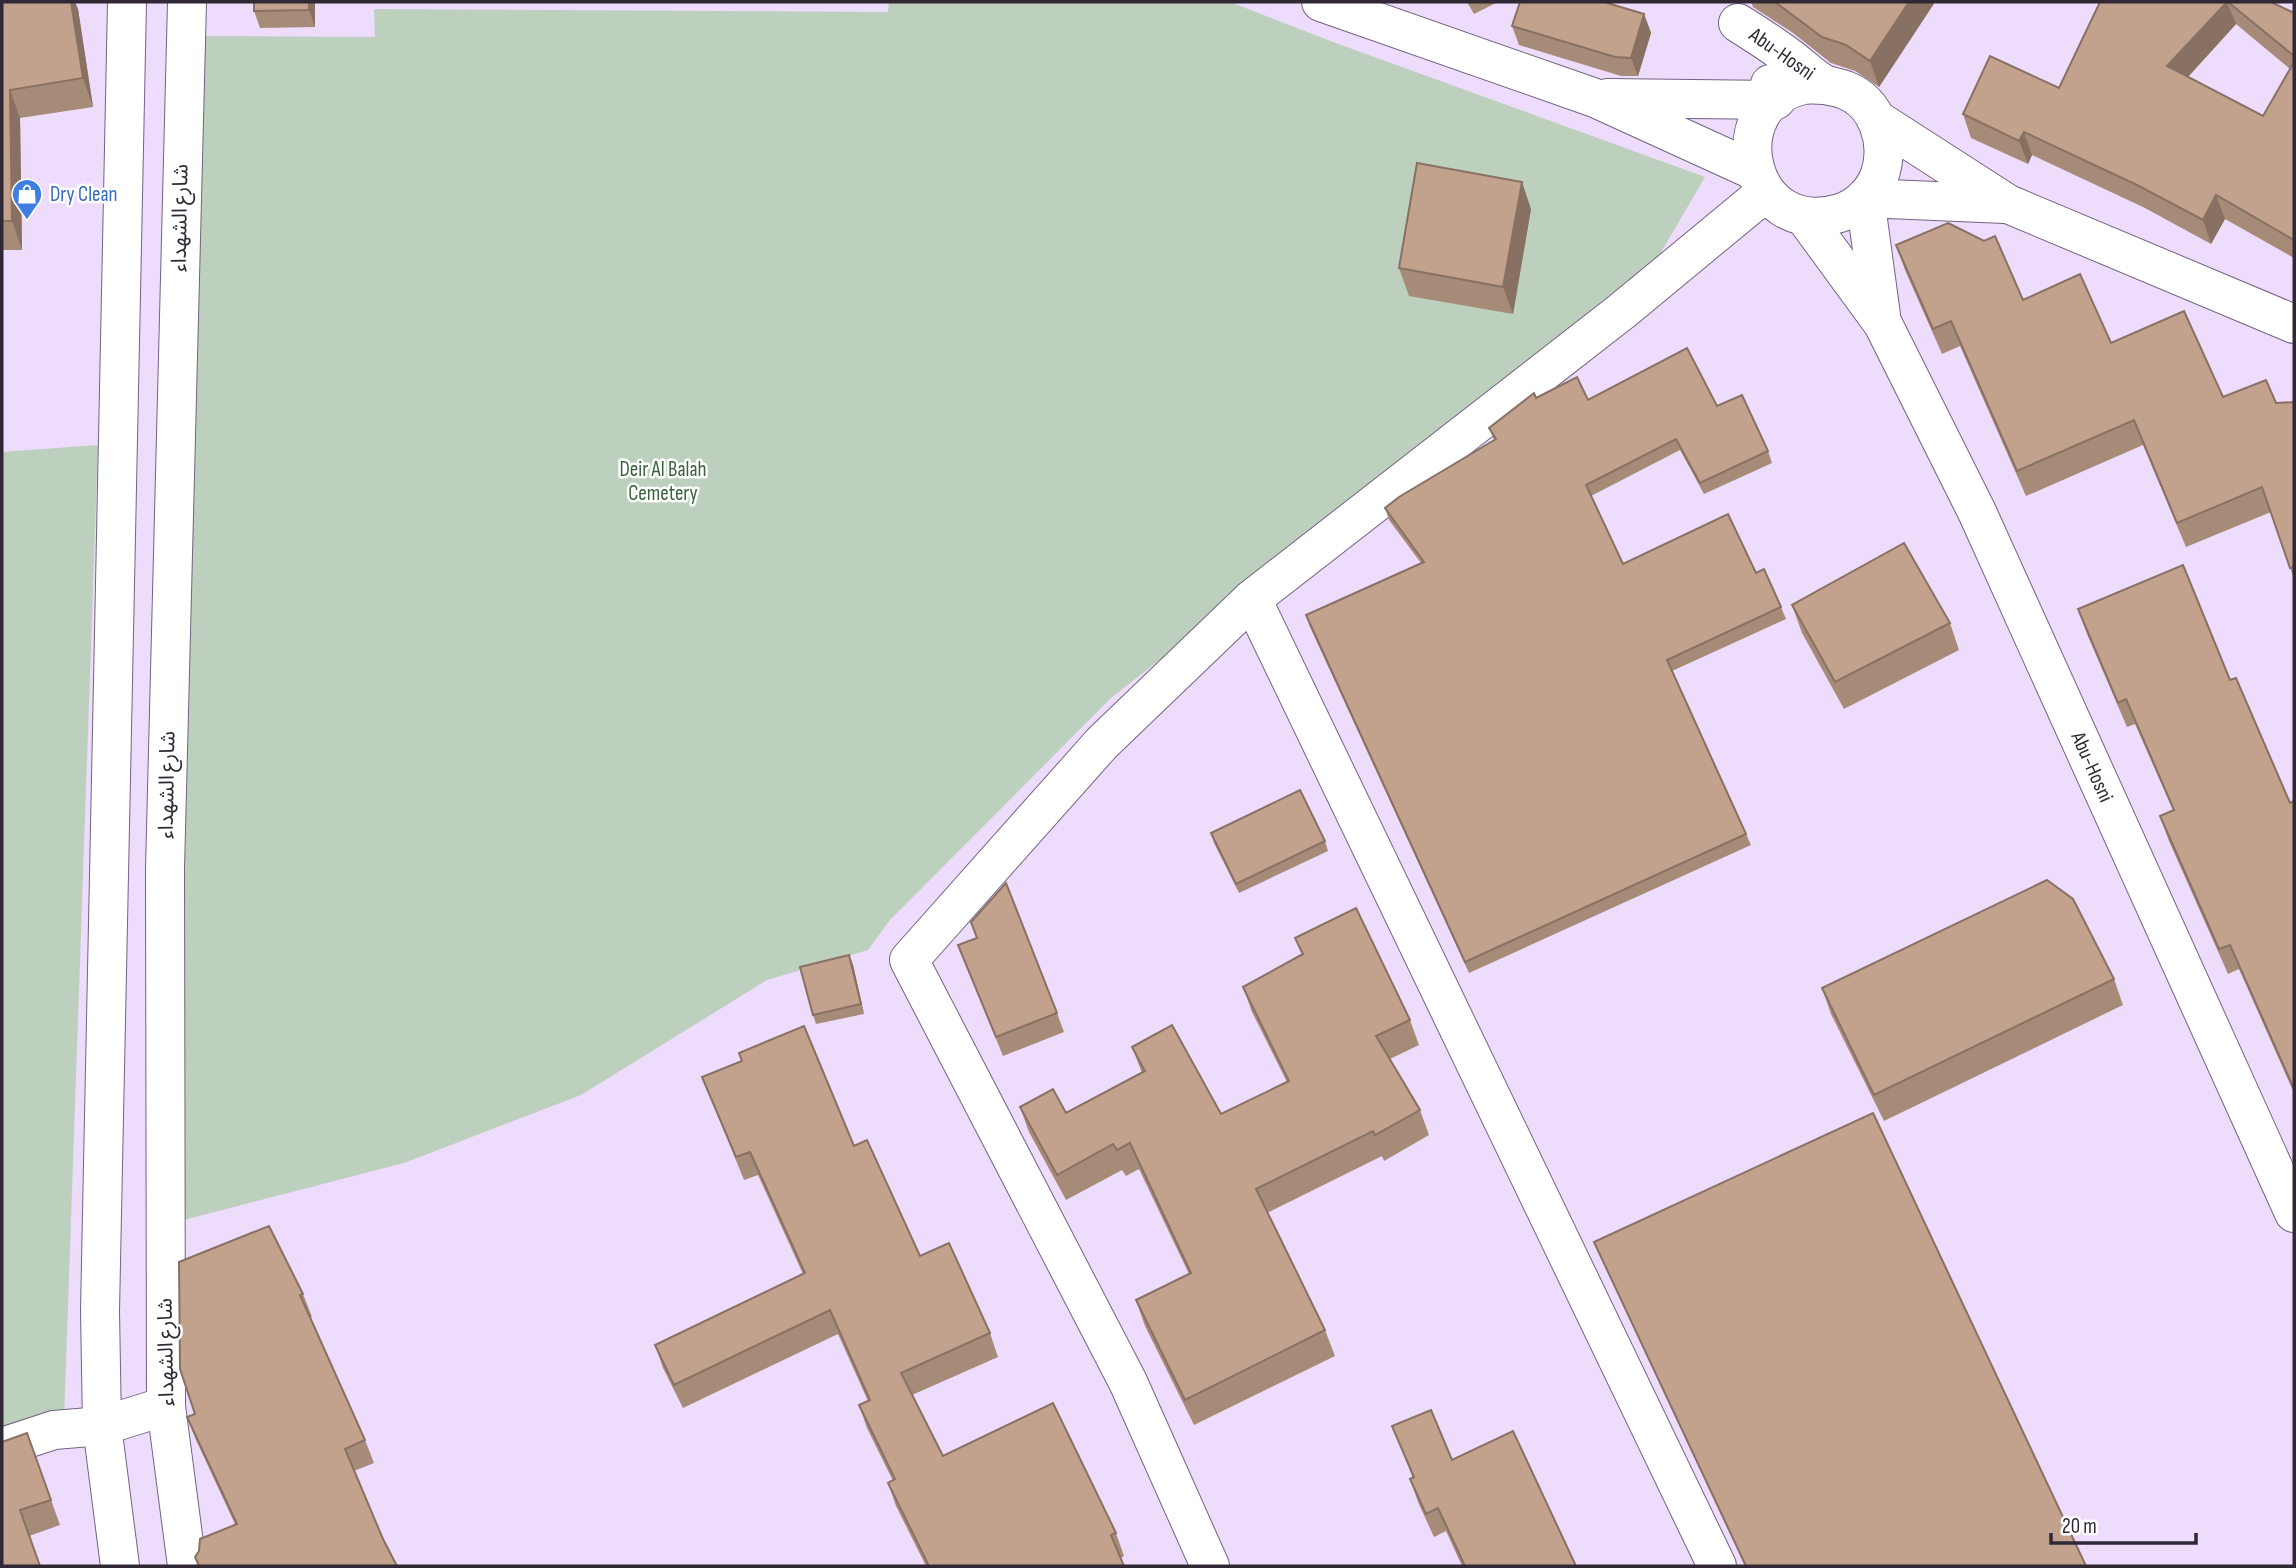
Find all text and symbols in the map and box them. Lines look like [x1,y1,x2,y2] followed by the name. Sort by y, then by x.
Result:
[1744,22,1820,86] street label: Abu-Hosni
[167,164,195,272] street label: شارع الشهداء
[10,177,44,221] shop icon: Dry Clean
[50,182,118,207] place label: Dry Clean
[619,457,707,506] park label: Deir Al Balah Cemetery
[2065,727,2119,806] street label: Abu-Hosni
[154,731,182,839] street label: شارع الشهداء
[153,1298,181,1406] street label: شارع الشهداء
[2051,1502,2196,1546] scale bar
[2062,1514,2097,1539] text: 20 m

